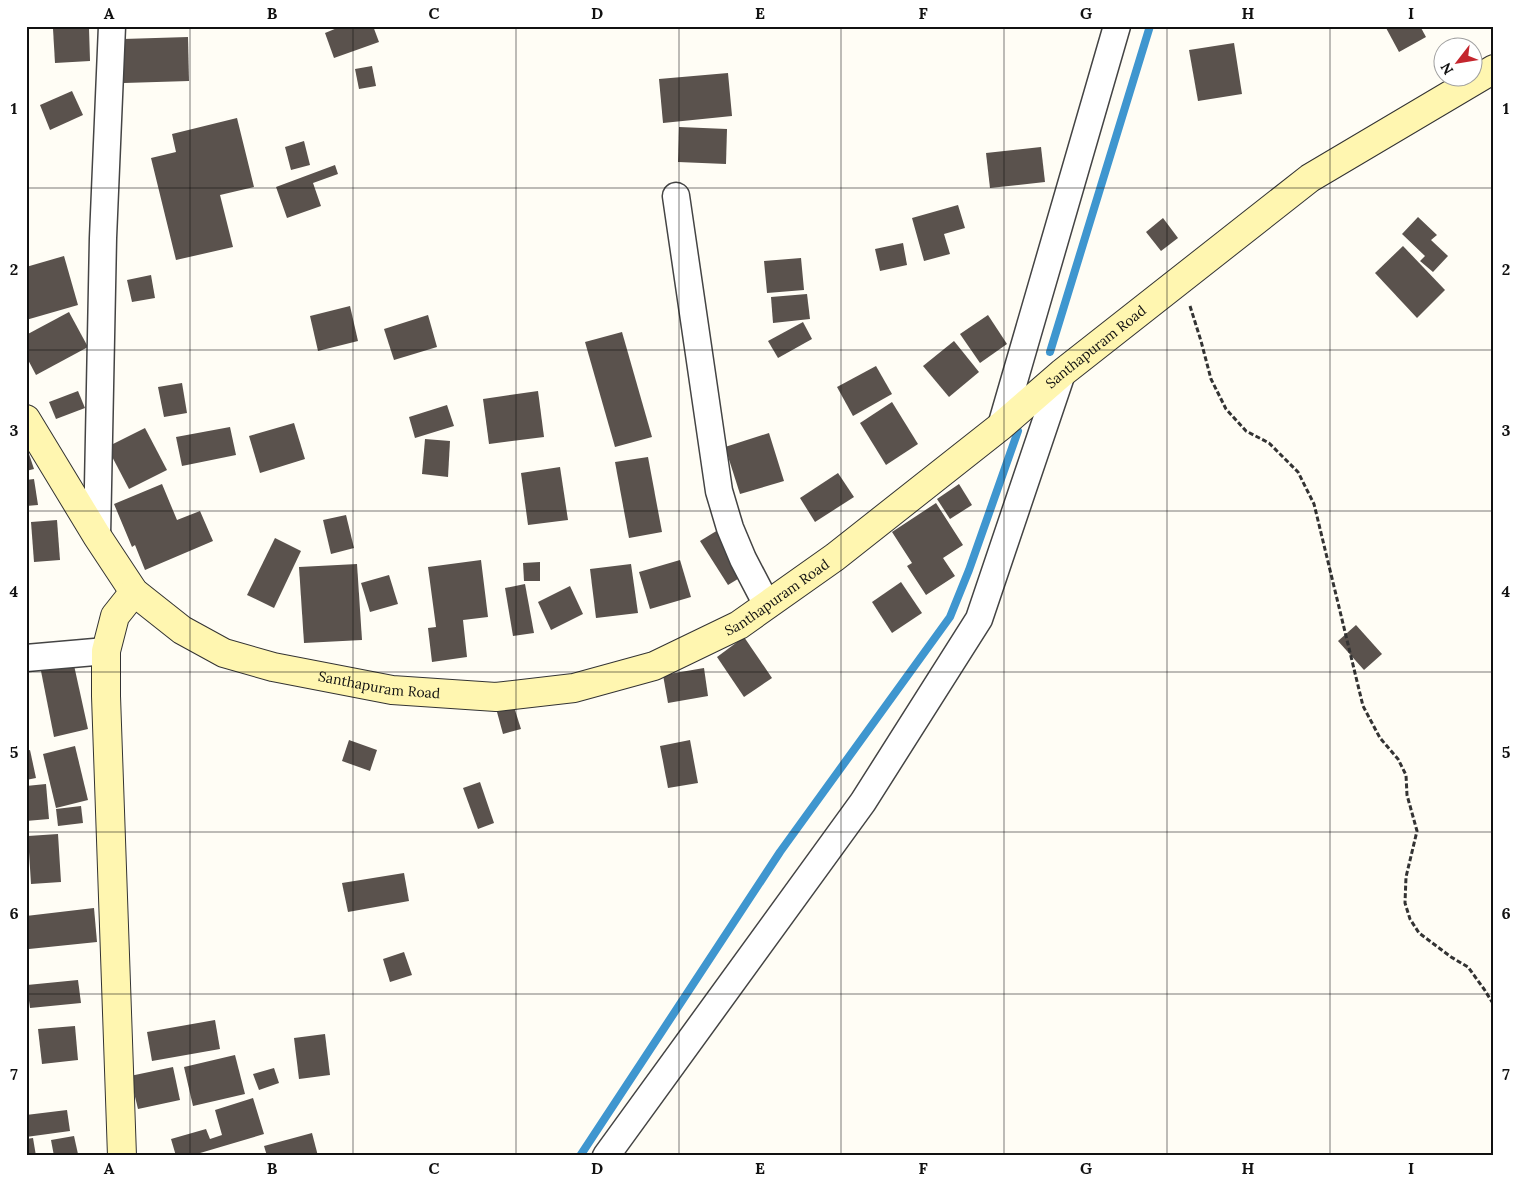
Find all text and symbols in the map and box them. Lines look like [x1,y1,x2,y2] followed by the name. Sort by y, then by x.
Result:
[104,3,115,23] text: A
[267,3,278,23] text: B
[428,3,440,23] text: C
[591,3,603,23] text: D
[755,3,765,23] text: E
[918,3,928,23] text: F
[1080,3,1092,23] text: G
[1242,3,1255,23] text: H
[1408,3,1414,23] text: I
[1432,38,1482,88] north arrow
[1436,59,1457,78] text: N
[11,98,17,118] text: 1
[1503,98,1509,118] text: 1
[10,259,18,279] text: 2
[1502,259,1510,279] text: 2
[1042,301,1150,392] street label: Santhapuram Road
[10,420,19,440] text: 3
[1502,420,1511,440] text: 3
[722,555,833,640] street label: Santhapuram Road
[10,581,19,601] text: 4
[1502,581,1511,601] text: 4
[317,667,441,702] street label: Santhapuram Road
[10,742,19,762] text: 5
[1502,742,1511,762] text: 5
[9,903,19,923] text: 6
[1501,903,1511,923] text: 6
[10,1064,18,1084] text: 7
[1502,1064,1510,1084] text: 7
[104,1158,115,1178] text: A
[267,1158,278,1178] text: B
[428,1158,440,1178] text: C
[591,1158,603,1178] text: D
[755,1158,765,1178] text: E
[918,1158,928,1178] text: F
[1080,1158,1092,1178] text: G
[1242,1158,1255,1178] text: H
[1408,1158,1414,1178] text: I

